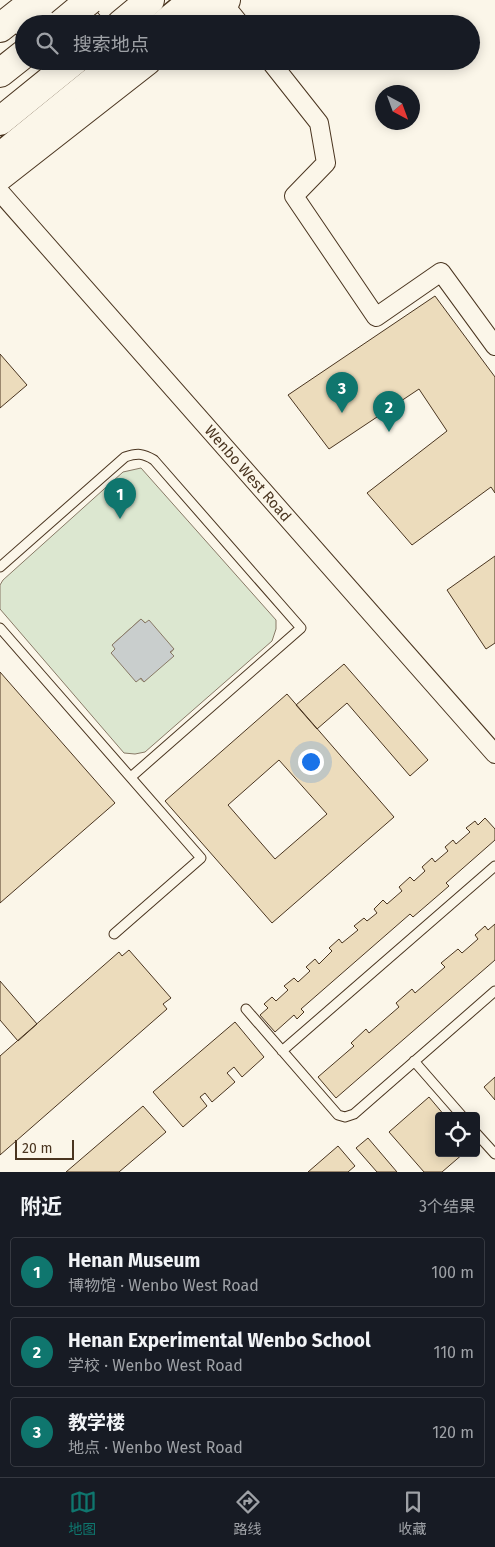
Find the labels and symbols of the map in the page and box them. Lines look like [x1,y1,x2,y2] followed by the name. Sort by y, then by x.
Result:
[375,85,420,130] north arrow
[326,372,358,413] pin: 3
[373,391,405,432] pin: 2
[201,422,295,525] street label: Wenbo West Road
[104,478,136,519] pin: 1
[298,749,324,775] your location
[15,1137,74,1160] scale bar

